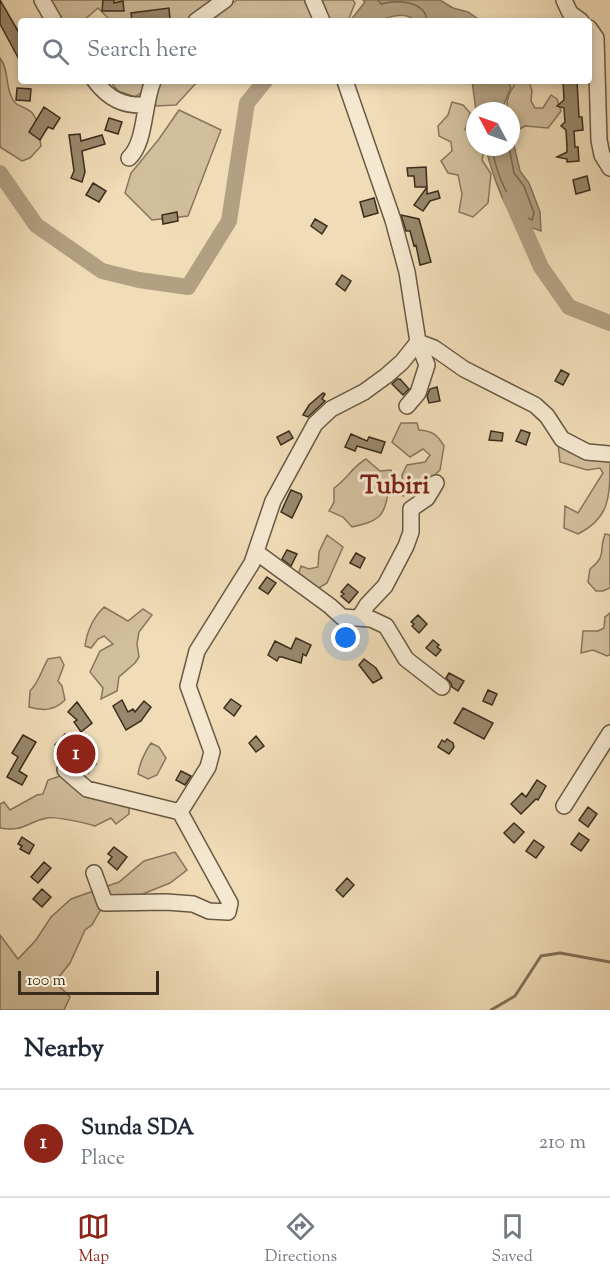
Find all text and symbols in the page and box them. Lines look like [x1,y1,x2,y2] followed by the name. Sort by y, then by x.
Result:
[18,18,592,84] search box
[39,35,72,68] icon: search
[87,35,197,67] text: Search here
[466,102,520,156] north arrow
[360,468,430,505] district label: Tubiri
[331,623,360,652] your location
[56,732,96,777] pin: 1
[18,968,159,996] scale bar
[27,970,66,993] text: 100 m
[24,1031,104,1068] text: Nearby
[81,1113,194,1145] text: Sunda SDA
[40,1129,47,1158] text: 1
[539,1129,586,1158] text: 210 m
[81,1145,125,1174] text: Place
[77,1210,110,1269] tab: Map
[265,1210,337,1269] tab: Directions
[492,1210,533,1269] tab: Saved

